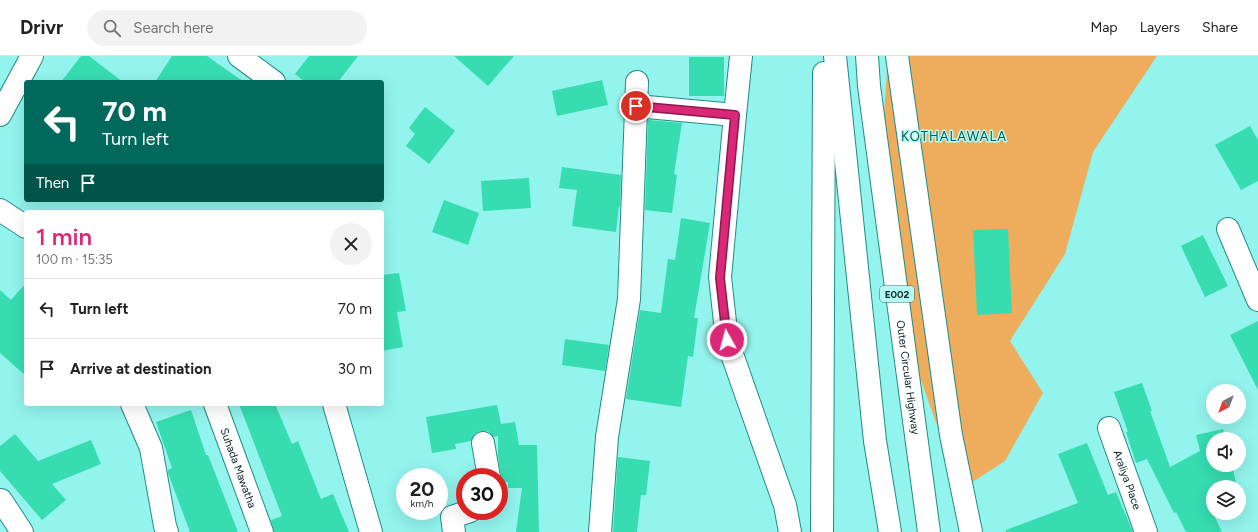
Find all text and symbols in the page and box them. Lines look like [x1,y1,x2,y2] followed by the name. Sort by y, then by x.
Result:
[87,10,367,46] search box
[20,16,63,39] text: Drivr
[101,17,123,39] icon: search
[133,19,213,37] text: Search here
[1090,19,1118,36] text: Map
[1140,19,1180,36] text: Layers
[1202,19,1238,36] text: Share
[619,89,653,123] pin
[102,94,167,128] text: 70 m
[625,95,647,117] icon: arrive
[36,96,88,148] icon: left
[102,128,169,150] text: Turn left
[901,129,1007,144] district label: KOTHALAWALA
[77,172,99,194] icon: arrive
[36,174,69,192] text: Then
[36,222,92,251] text: 1 min
[330,223,372,265] button: close
[36,252,113,267] text: 100 m · 15:35
[880,286,914,302] road number: E002
[36,298,58,320] icon: left
[70,300,128,318] text: Turn left
[338,300,372,318] text: 70 m
[706,319,748,361] position arrow
[894,319,922,435] street label: Outer Circular Highway
[36,358,58,380] icon: arrive
[70,360,211,378] text: Arrive at destination
[338,360,372,378] text: 30 m
[1206,384,1246,424] north arrow
[1206,384,1246,520] map controls
[218,426,259,510] street label: Suhada Mawatha
[1206,432,1246,472] button: sound
[1111,448,1144,511] street label: Araliya Place
[456,468,508,520] speed limit sign: 30
[410,477,434,501] text: 20
[1206,480,1246,520] button: layers
[411,497,433,510] text: km/h

